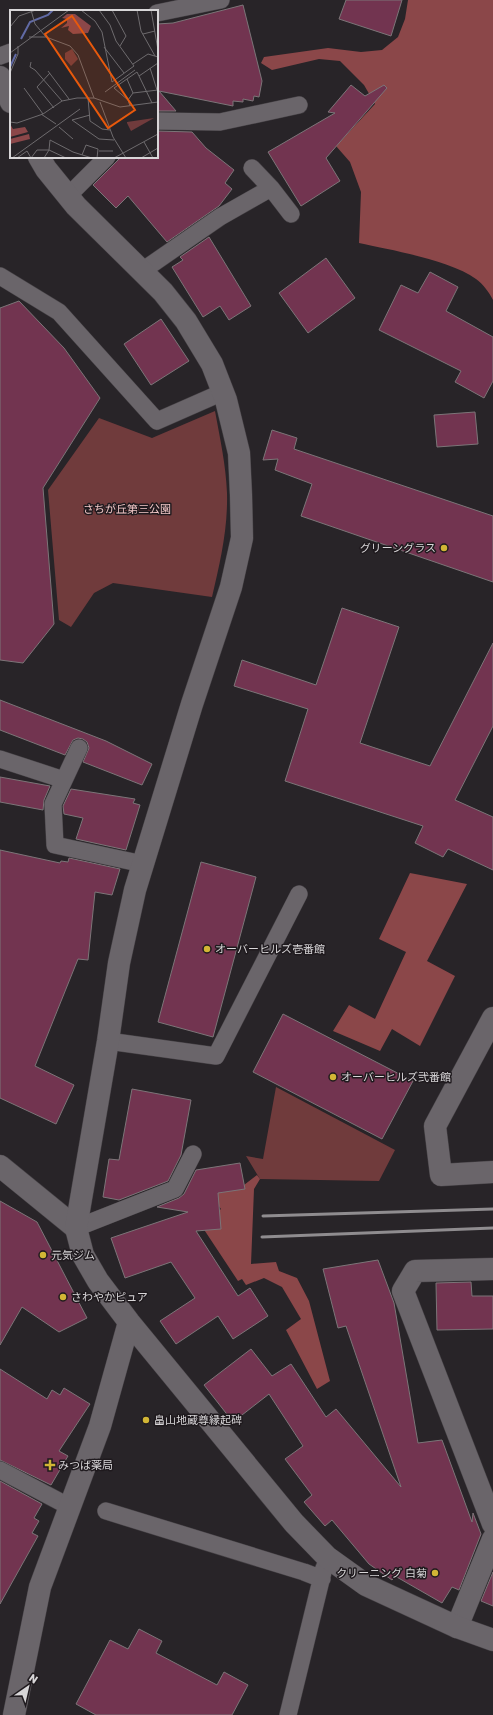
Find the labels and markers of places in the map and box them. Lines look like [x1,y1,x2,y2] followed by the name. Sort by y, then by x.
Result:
[360,542,436,555] place label: グリーングラス
[439,543,449,553] marker: グリーングラス
[215,943,325,956] place label: オーバーヒルズ壱番館
[202,944,212,954] marker: オーバーヒルズ壱番館
[341,1071,451,1084] place label: オーバーヒルズ弐番館
[328,1072,338,1082] marker: オーバーヒルズ弐番館
[51,1249,95,1262] place label: 元気ジム
[38,1250,48,1260] marker: 元気ジム
[71,1291,148,1304] place label: さわやかピュア
[58,1292,68,1302] marker: さわやかピュア
[154,1414,242,1427] place label: 畠山地蔵尊縁起碑
[141,1415,151,1425] marker: 畠山地蔵尊縁起碑
[58,1459,113,1472] place label: みつば薬局
[45,1460,55,1470] marker: みつば薬局
[336,1567,427,1580] place label: クリーニング 白菊
[430,1568,440,1578] marker: クリーニング 白菊

